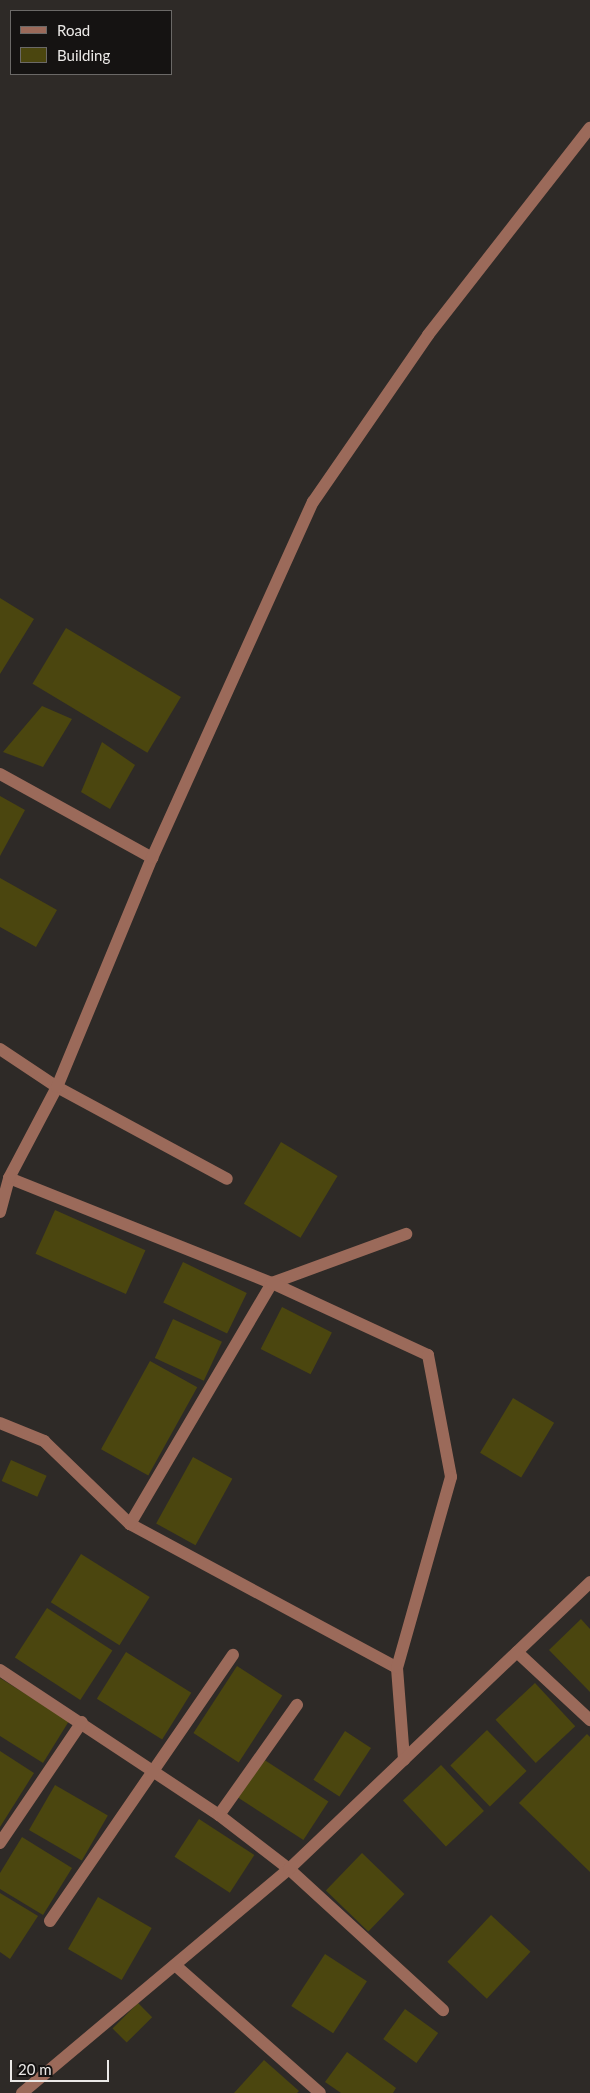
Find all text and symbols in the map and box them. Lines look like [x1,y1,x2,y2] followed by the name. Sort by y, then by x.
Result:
[10,10,172,75] legend
[57,21,90,39] text: Road
[57,46,110,64] text: Building
[12,2050,111,2082] scale bar
[18,2060,52,2078] text: 20 m

